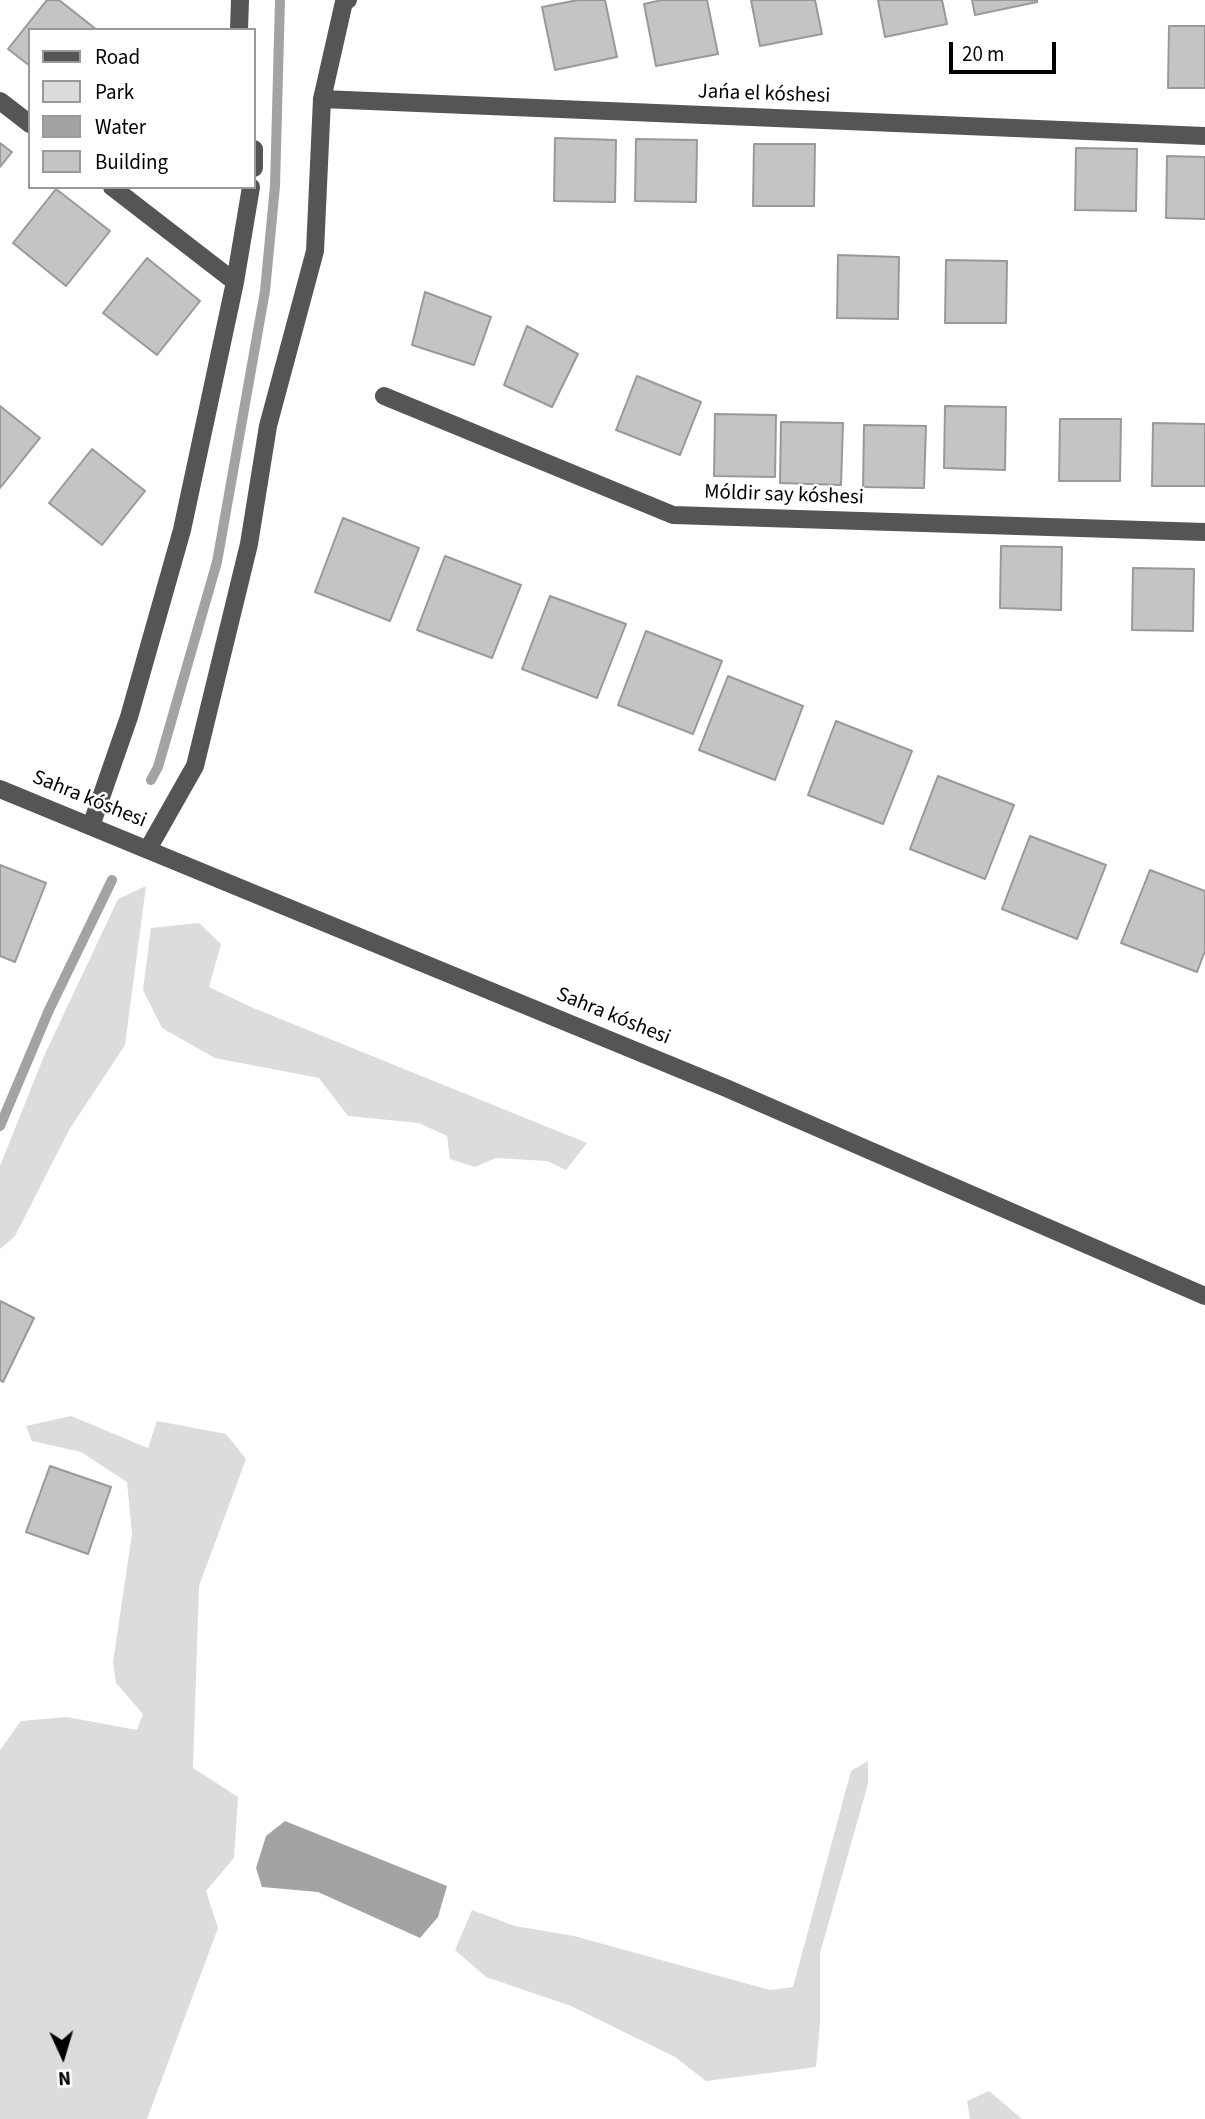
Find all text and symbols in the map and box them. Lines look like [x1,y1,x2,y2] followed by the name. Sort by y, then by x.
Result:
[28,28,256,189] legend
[953,28,1060,72] scale bar
[962,39,1004,69] text: 20 m
[95,42,140,72] text: Road
[95,77,134,107] text: Park
[697,80,831,110] street label: Jańa el kóshesi
[95,112,146,142] text: Water
[95,147,168,177] text: Building
[704,481,864,511] street label: Móldir say kóshesi
[28,766,150,834] street label: Sahra kóshesi
[552,983,674,1051] street label: Sahra kóshesi
[28,2021,98,2091] north arrow
[57,2064,72,2091] text: N

